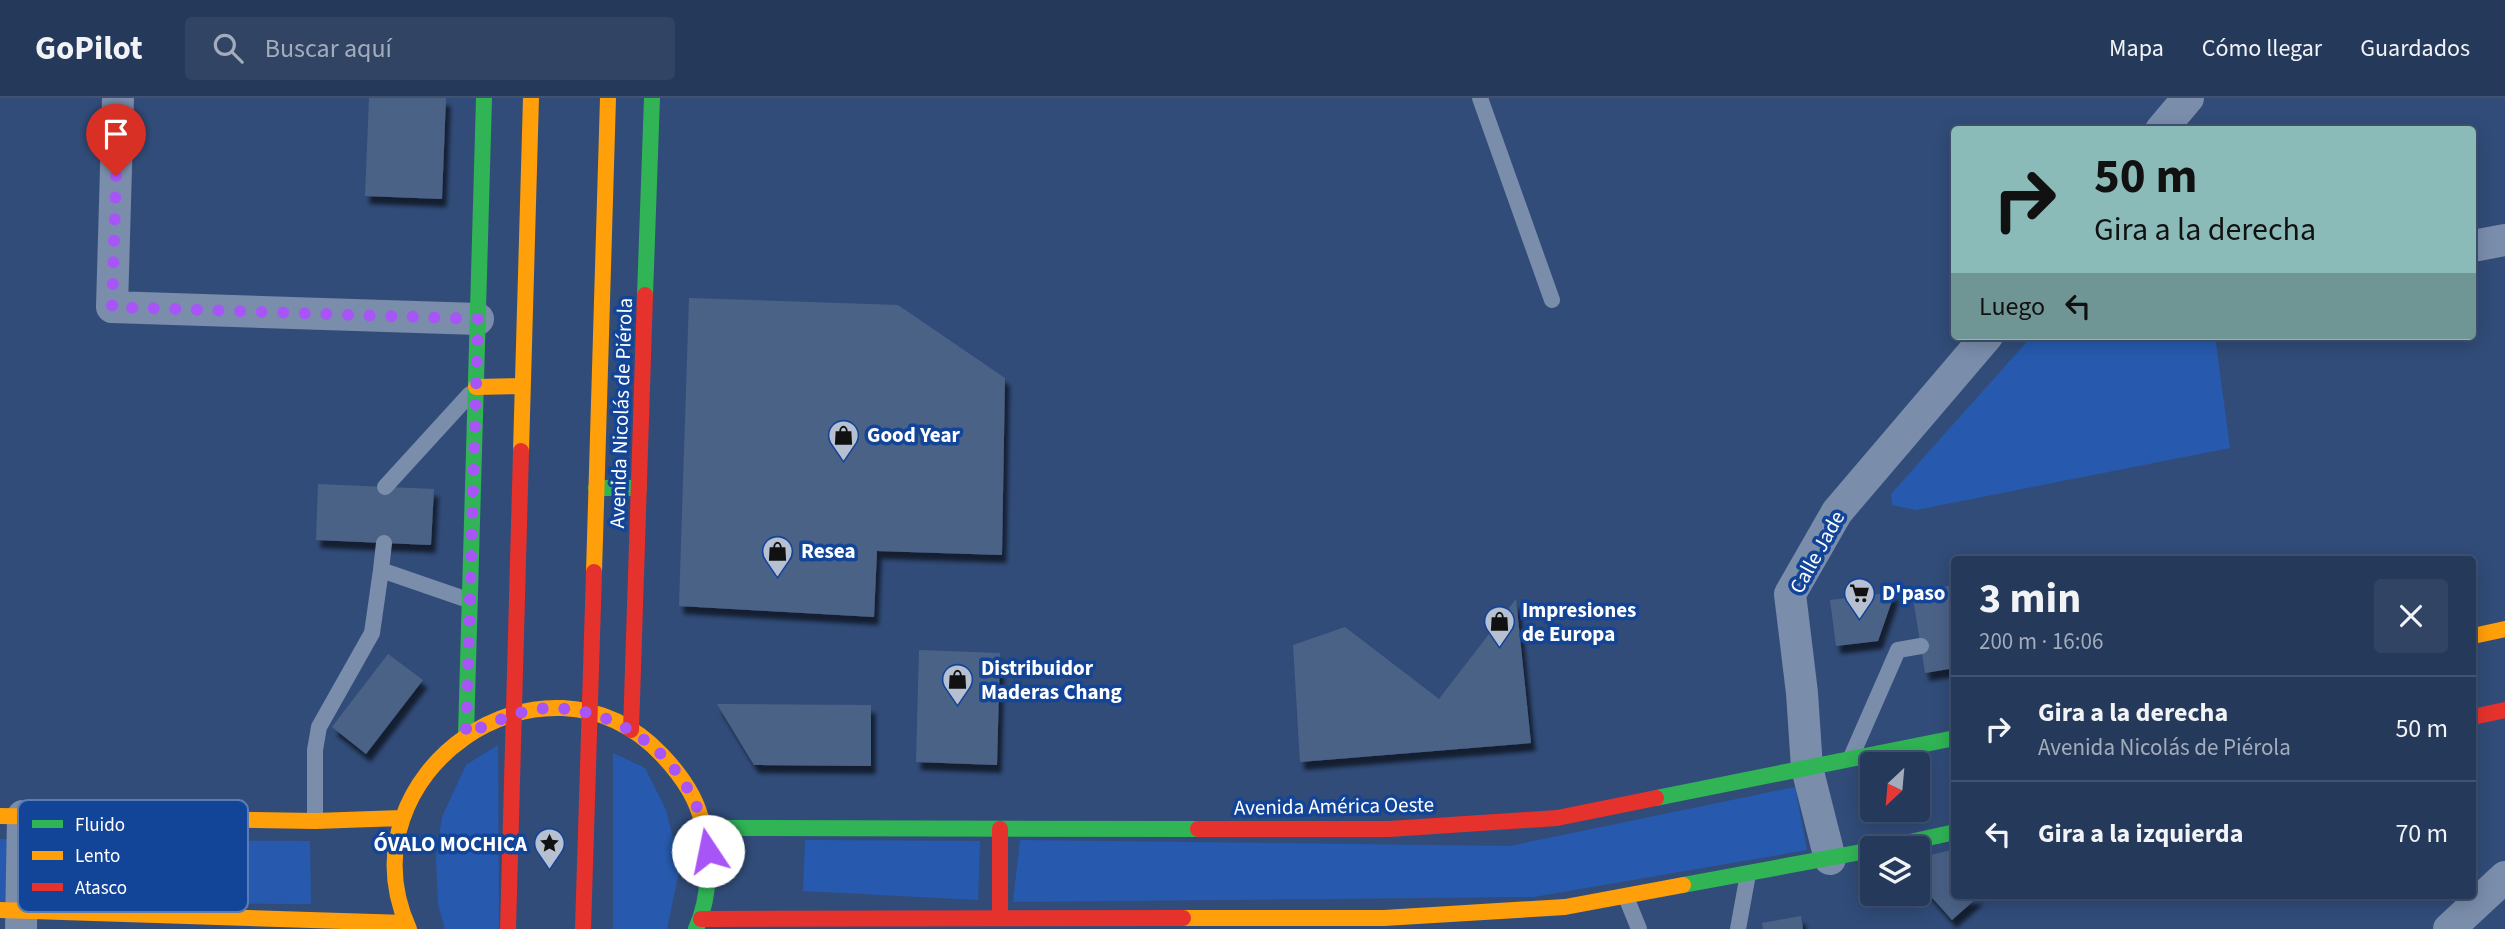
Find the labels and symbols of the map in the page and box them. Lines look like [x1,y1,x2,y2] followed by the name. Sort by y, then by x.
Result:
[86,104,146,176] pin
[602,297,640,529] street label: Avenida Nicolás de Piérola
[827,418,861,462] shop icon: Good Year
[867,420,961,450] place label: Good Year
[1782,505,1852,599] street label: Calle Jade
[761,534,795,578] shop icon: Resea
[801,536,856,566] place label: Resea
[1842,576,1876,620] supermarket icon: D'paso
[1882,578,1945,608] place label: D'paso
[1522,595,1636,649] place label: Impresiones de Europa
[1482,605,1516,649] shop icon: Impresiones de Europa
[981,653,1122,707] place label: Distribuidor Maderas Chang
[941,663,975,707] shop icon: Distribuidor Maderas Chang
[1860,752,1930,822] north arrow
[1234,789,1434,823] street label: Avenida América Oeste
[18,800,248,912] legend
[75,812,125,839] text: Fluido
[671,814,745,888] position arrow
[533,827,567,871] place icon: ÓVALO MOCHICA
[374,829,528,859] place label: ÓVALO MOCHICA
[75,843,120,870] text: Lento
[75,875,127,902] text: Atasco

